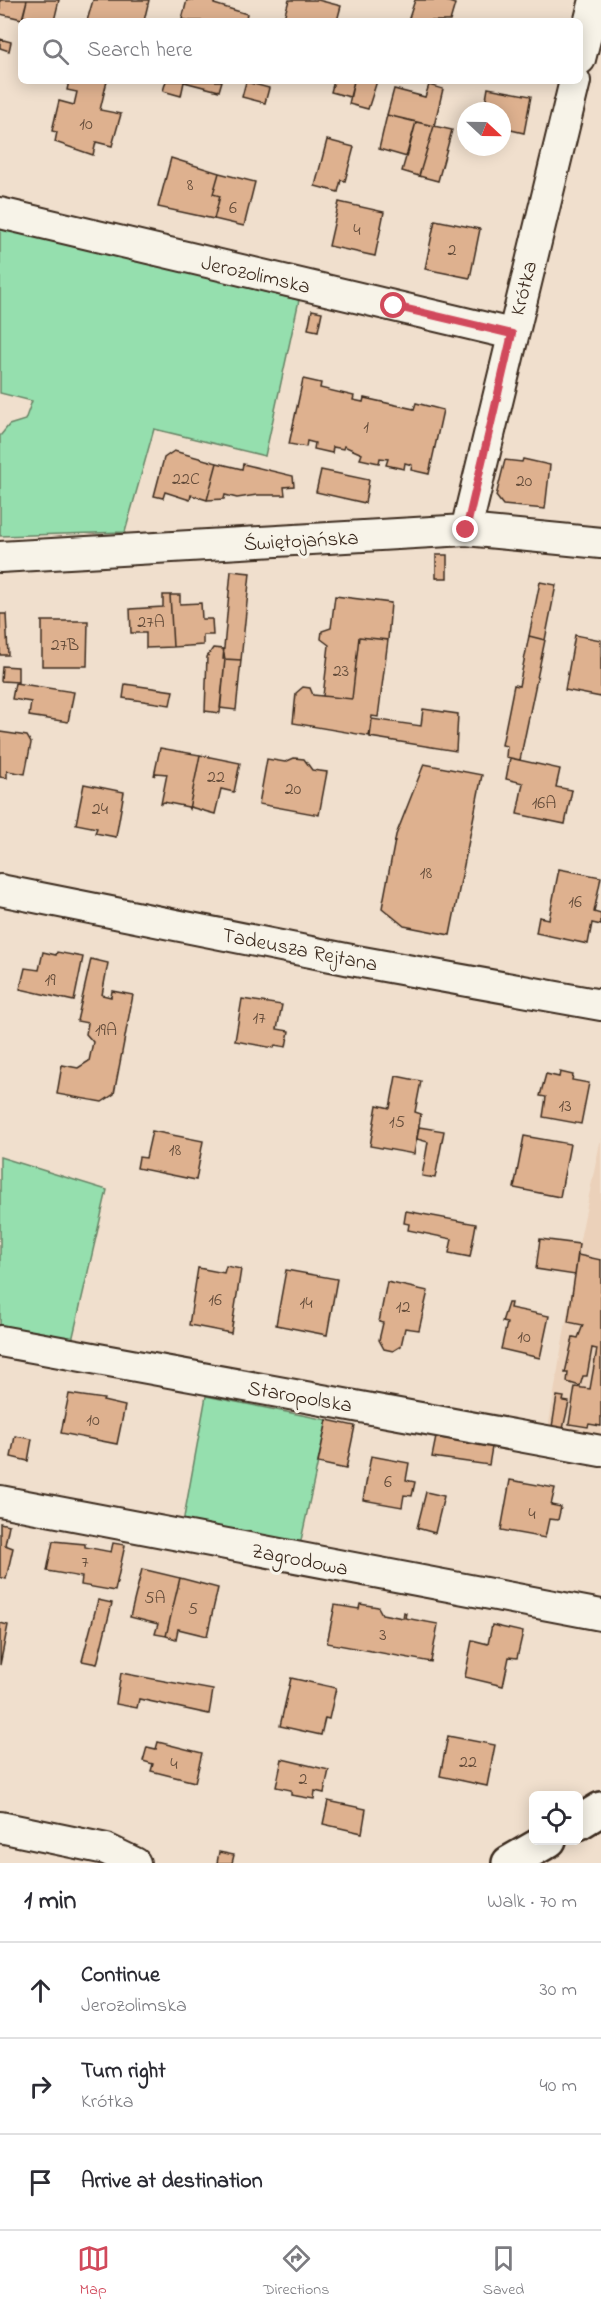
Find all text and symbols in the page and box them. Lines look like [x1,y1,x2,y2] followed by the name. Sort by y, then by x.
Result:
[18,18,583,84] search box
[39,35,72,68] icon: search
[87,35,192,67] text: Search here
[457,102,511,156] north arrow
[79,112,93,138] house number: 10
[187,173,194,199] house number: 8
[229,196,237,222] house number: 6
[353,218,361,244] house number: 4
[448,238,457,264] house number: 2
[198,249,313,303] street label: Jerozolimska
[504,258,546,319] street label: Krótka
[380,292,406,318] route start
[363,415,369,441] house number: 1
[172,467,200,493] house number: 22C
[516,469,533,495] house number: 20
[452,516,478,542] route end
[243,524,359,560] street label: Świętojańska
[137,610,165,636] house number: 27A
[51,633,79,659] house number: 27B
[333,659,349,685] house number: 23
[207,765,225,791] house number: 22
[285,777,302,803] house number: 20
[532,791,556,817] house number: 16A
[92,797,109,823] house number: 24
[420,861,432,887] house number: 18
[568,890,582,916] house number: 16
[219,921,380,981] street label: Tadeusza Rejtana
[44,968,56,994] house number: 19
[252,1006,266,1032] house number: 17
[95,1018,117,1044] house number: 19A
[558,1094,572,1120] house number: 13
[389,1110,405,1136] house number: 15
[169,1138,181,1164] house number: 18
[208,1288,222,1314] house number: 16
[299,1291,313,1317] house number: 14
[396,1295,410,1321] house number: 12
[517,1325,531,1351] house number: 10
[245,1374,354,1422] street label: Staropolska
[86,1408,100,1434] house number: 10
[384,1470,392,1496] house number: 6
[528,1502,536,1528] house number: 4
[248,1537,351,1587] street label: Zagrodowa
[81,1550,89,1576] house number: 7
[144,1586,166,1612] house number: 5A
[188,1597,198,1623] house number: 5
[379,1623,387,1649] house number: 3
[459,1750,477,1776] house number: 22
[170,1752,178,1778] house number: 4
[299,1767,308,1793] house number: 2
[529,1791,583,1845] map controls
[529,1791,583,1845] button: locate
[24,1883,76,1921] text: 1 min
[487,1888,577,1917] text: Walk · 70 m
[81,1960,160,1992] text: Continue
[24,1974,57,2007] icon: ahead
[540,1976,577,2005] text: 30 m
[81,1992,187,2021] text: Jerozolimska
[81,2056,166,2088] text: Turn right
[24,2070,57,2103] icon: right
[540,2072,577,2101] text: 40 m
[81,2088,134,2117] text: Krótka
[24,2166,57,2199] icon: arrive
[81,2166,263,2198] text: Arrive at destination
[77,2242,110,2302] tab: Map
[263,2242,329,2302] tab: Directions
[483,2242,524,2302] tab: Saved

